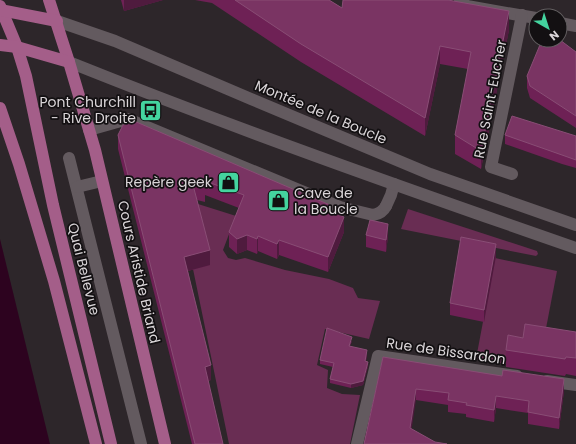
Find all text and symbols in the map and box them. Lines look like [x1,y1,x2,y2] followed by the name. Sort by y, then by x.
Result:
[528,8,568,48] north arrow
[546,27,563,45] text: N
[469,38,511,160] street label: Rue Saint-Eucher
[252,75,390,149] street label: Montée de la Boucle
[39,92,136,128] place label: Pont Churchill - Rive Droite
[138,97,164,123] bus stop icon: Pont Churchill - Rive Droite
[215,169,241,195] shop icon: Repère geek
[125,172,213,192] place label: Repère geek
[294,183,358,219] place label: Cave de la Boucle
[265,188,291,214] shop icon: Cave de la Boucle
[113,199,165,345] street label: Cours Aristide Briand
[63,221,105,318] street label: Quai Bellevue
[385,333,507,369] street label: Rue de Bissardon

